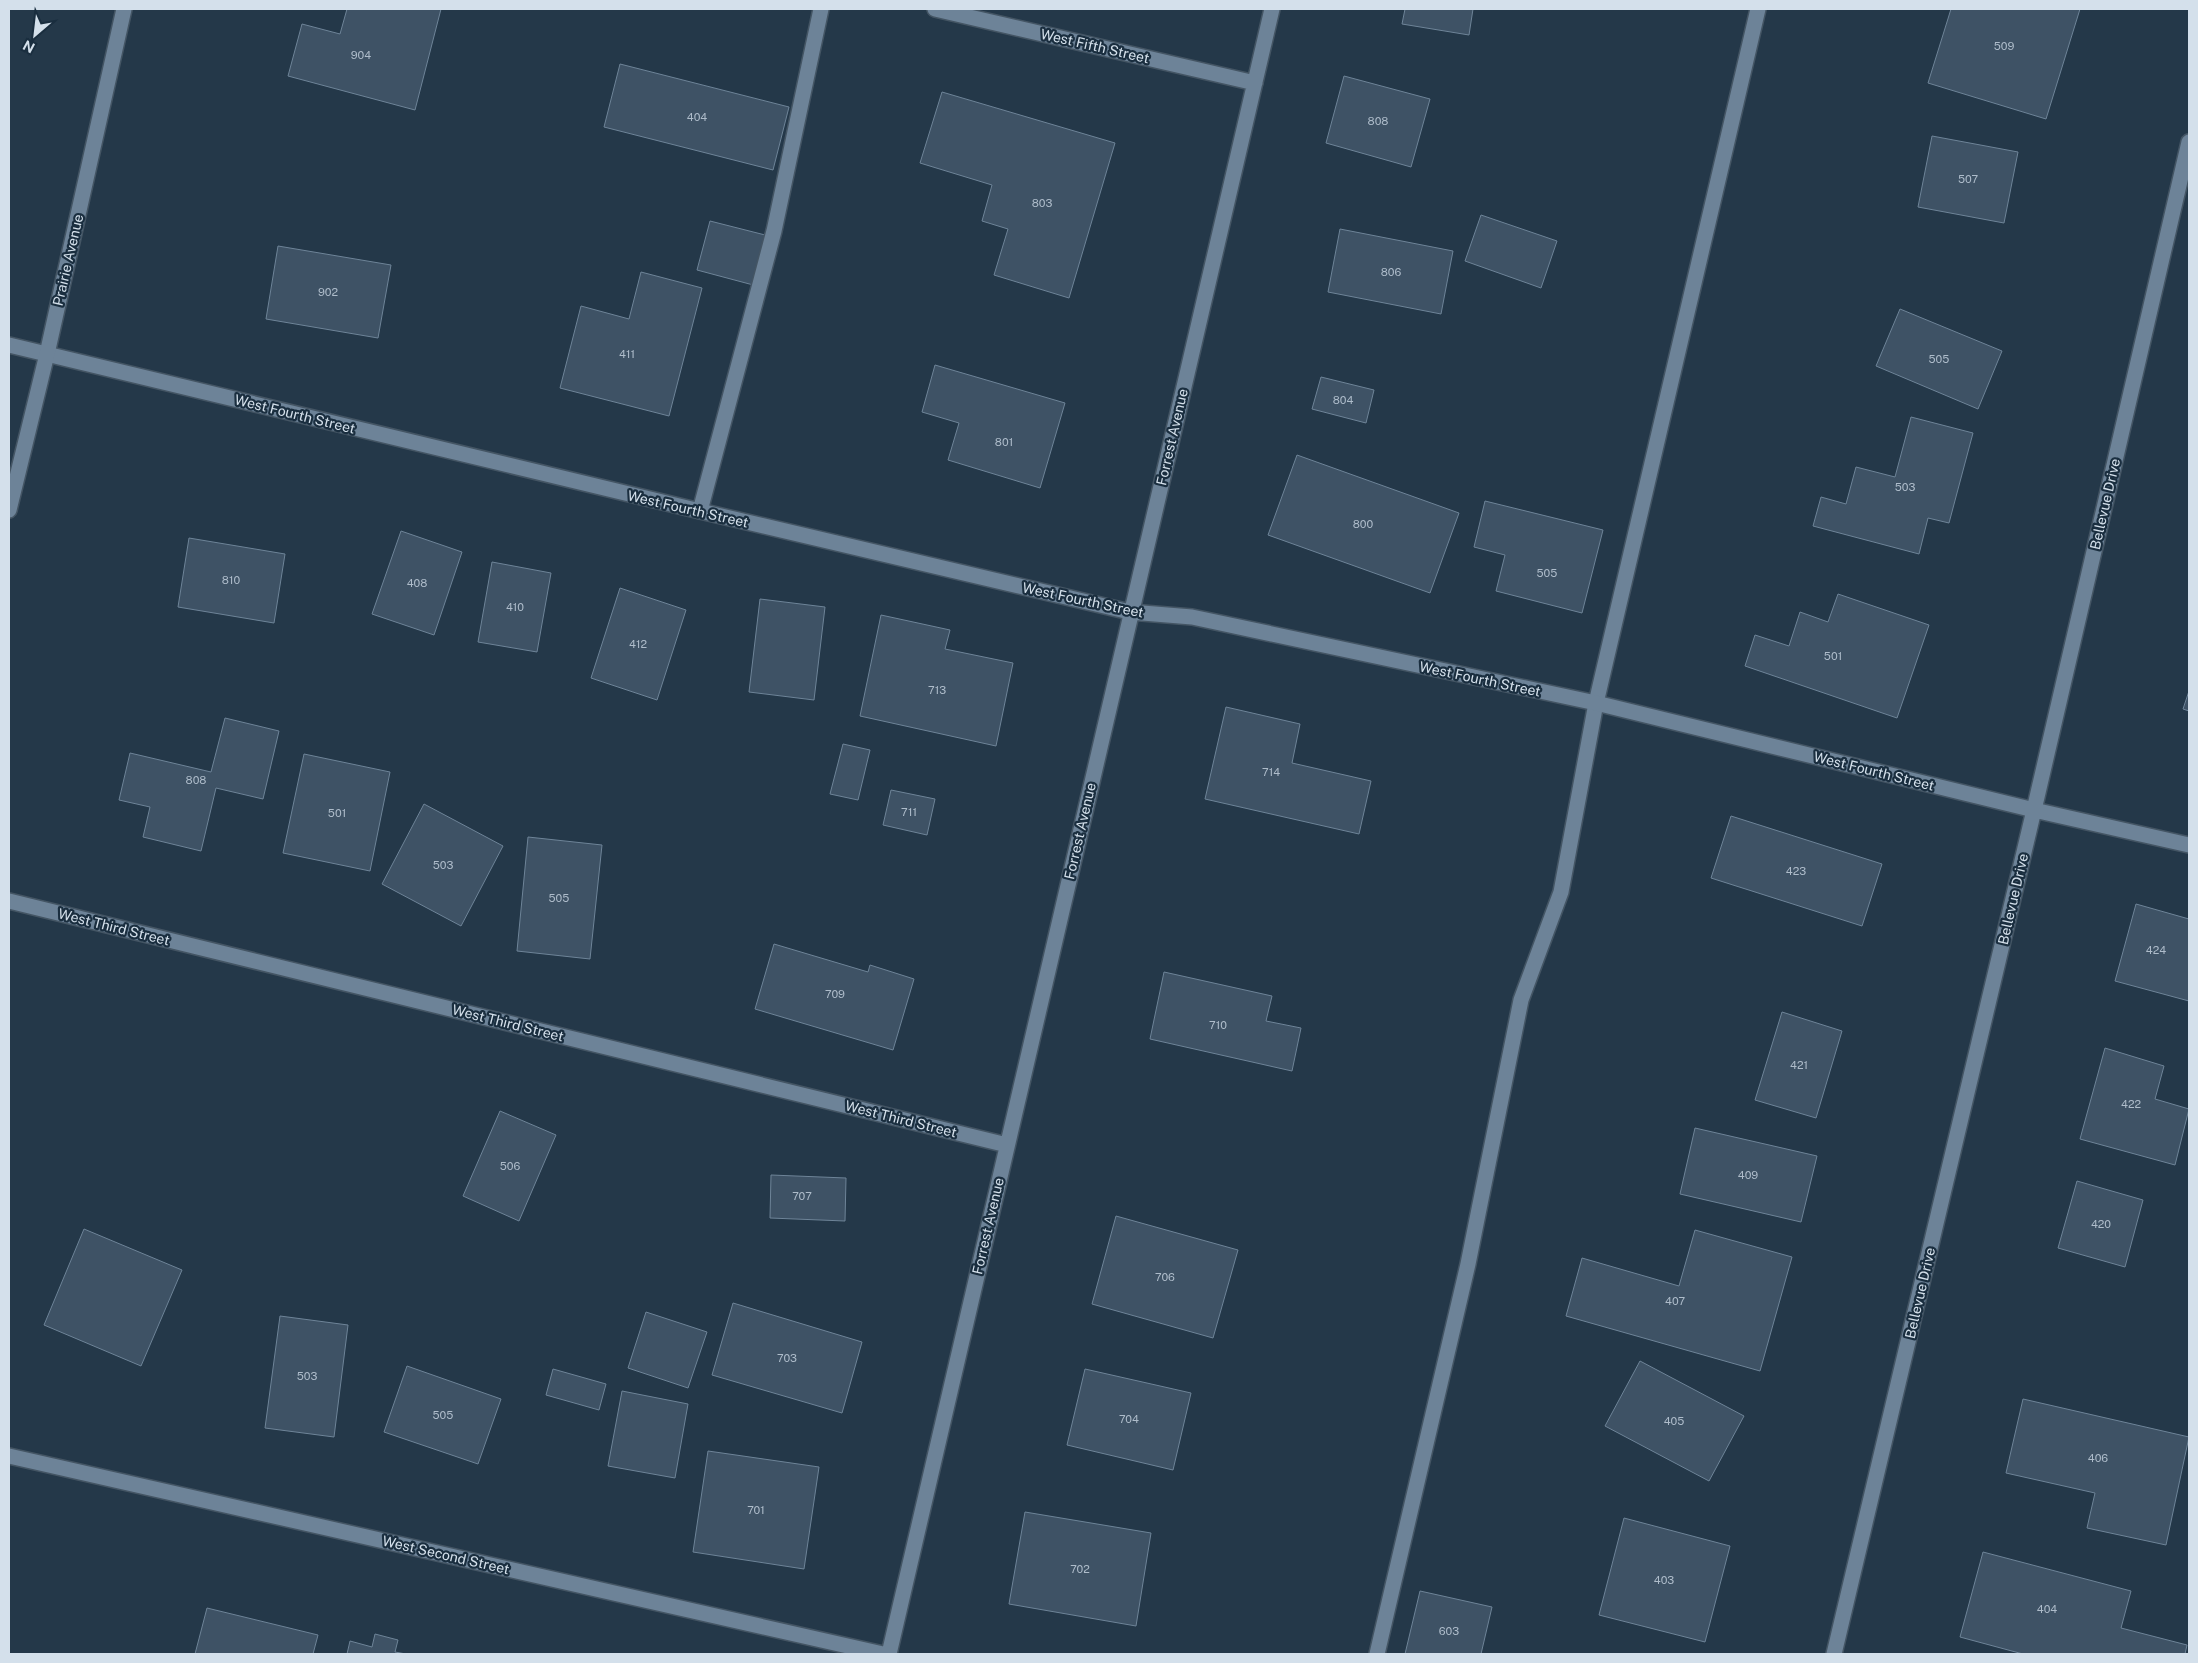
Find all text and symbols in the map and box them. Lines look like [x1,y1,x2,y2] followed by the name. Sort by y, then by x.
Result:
[10,10,60,60] north arrow
[1039,26,1151,66] street label: West Fifth Street
[20,37,37,56] text: N
[1994,40,2014,52] house number: 509
[351,49,371,61] house number: 904
[687,111,707,123] house number: 404
[1368,115,1388,127] house number: 808
[1958,173,1978,185] house number: 507
[1032,197,1052,209] house number: 803
[50,212,86,307] street label: Prairie Avenue
[1381,266,1401,278] house number: 806
[318,286,338,298] house number: 902
[619,348,635,360] house number: 411
[1929,353,1949,365] house number: 505
[1153,387,1191,487] street label: Forrest Avenue
[233,391,357,437] street label: West Fourth Street
[1333,394,1353,406] house number: 804
[995,436,1013,448] house number: 801
[2087,457,2123,551] street label: Bellevue Drive
[1895,481,1915,493] house number: 503
[626,487,750,531] street label: West Fourth Street
[1353,518,1373,530] house number: 800
[1537,567,1557,579] house number: 505
[222,574,240,586] house number: 810
[407,577,427,589] house number: 408
[1021,579,1145,621] street label: West Fourth Street
[506,601,524,613] house number: 410
[629,638,647,650] house number: 412
[1824,650,1842,662] house number: 501
[1418,658,1542,700] street label: West Fourth Street
[928,684,946,696] house number: 713
[1812,748,1936,794] street label: West Fourth Street
[1262,766,1280,778] house number: 714
[186,774,206,786] house number: 808
[1061,781,1099,881] street label: Forrest Avenue
[901,806,917,818] house number: 711
[328,807,346,819] house number: 501
[1995,852,2031,946] street label: Bellevue Drive
[433,859,453,871] house number: 503
[1786,865,1806,877] house number: 423
[549,892,569,904] house number: 505
[57,905,171,949] street label: West Third Street
[2146,944,2166,956] house number: 424
[825,988,845,1000] house number: 709
[451,1001,565,1045] street label: West Third Street
[1209,1019,1227,1031] house number: 710
[1790,1059,1808,1071] house number: 421
[844,1097,958,1141] street label: West Third Street
[2121,1098,2141,1110] house number: 422
[500,1160,520,1172] house number: 506
[1738,1169,1758,1181] house number: 409
[969,1176,1007,1276] street label: Forrest Avenue
[792,1190,812,1202] house number: 707
[2091,1218,2111,1230] house number: 420
[1902,1246,1938,1340] street label: Bellevue Drive
[1155,1271,1175,1283] house number: 706
[1665,1295,1685,1307] house number: 407
[777,1352,797,1364] house number: 703
[297,1370,317,1382] house number: 503
[433,1409,453,1421] house number: 505
[1119,1413,1139,1425] house number: 704
[1664,1415,1684,1427] house number: 405
[2088,1452,2108,1464] house number: 406
[747,1504,765,1516] house number: 701
[381,1533,511,1577] street label: West Second Street
[1070,1563,1090,1575] house number: 702
[1654,1574,1674,1586] house number: 403
[2037,1603,2057,1615] house number: 404
[1439,1625,1459,1637] house number: 603

